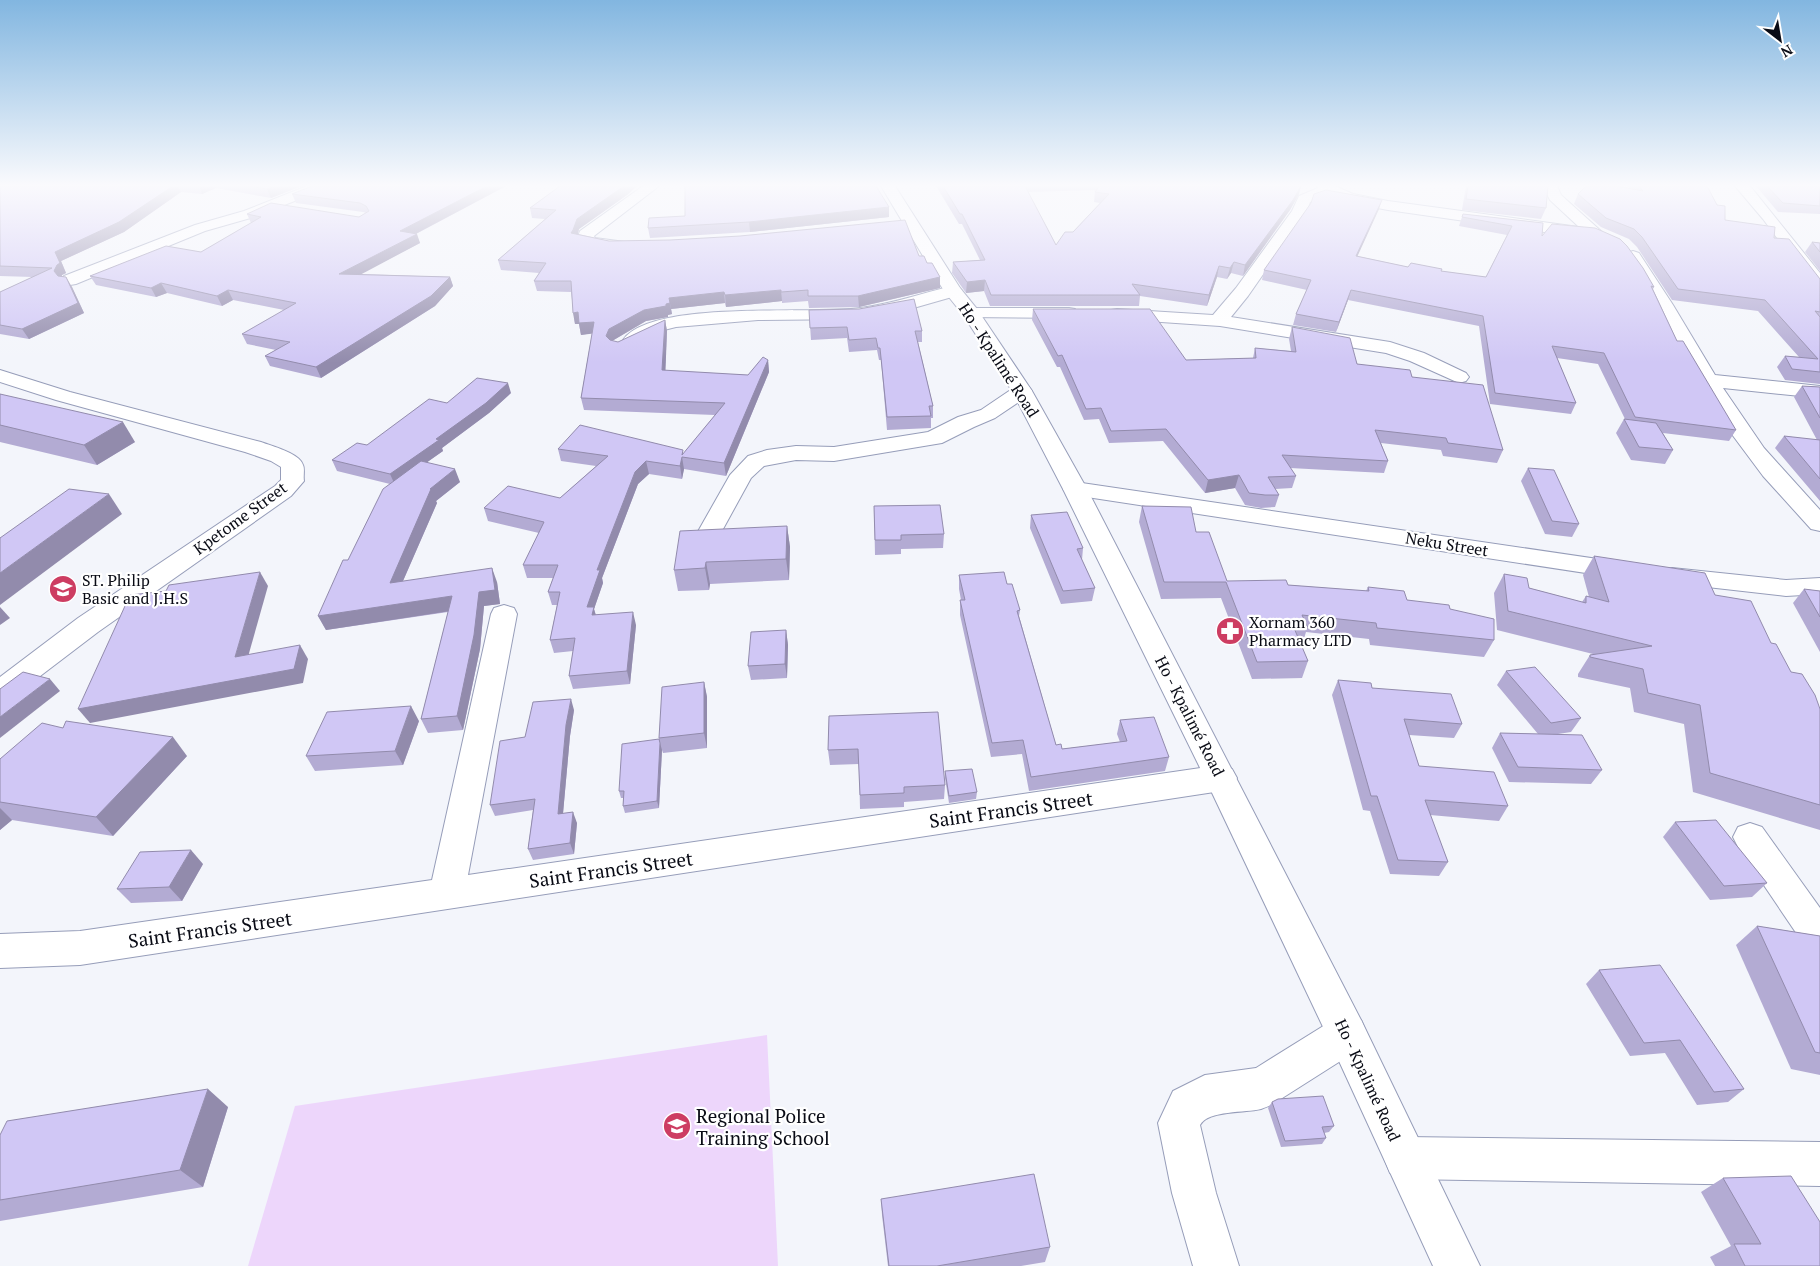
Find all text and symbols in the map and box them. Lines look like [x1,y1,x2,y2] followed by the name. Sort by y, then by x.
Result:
[1755,15,1805,65] north arrow
[1777,41,1796,63] text: N
[954,299,1044,422] street label: Ho - Kpalimé Road
[189,477,291,559] street label: Kpetome Street
[1404,527,1490,561] street label: Neku Street
[82,569,188,609] place label: ST. Philip Basic and J.H.S
[48,574,78,604] school or university icon: ST. Philip Basic and J.H.S
[1249,611,1352,651] place label: Xornam 360 Pharmacy LTD
[1215,616,1245,646] pharmacy icon: Xornam 360 Pharmacy LTD
[1150,652,1230,780] street label: Ho - Kpalimé Road
[928,785,1094,833] street label: Saint Francis Street
[528,845,694,893] street label: Saint Francis Street
[127,905,293,953] street label: Saint Francis Street
[1330,1015,1406,1145] street label: Ho - Kpalimé Road
[696,1103,830,1150] place label: Regional Police Training School
[662,1111,692,1141] school or university icon: Regional Police Training School

